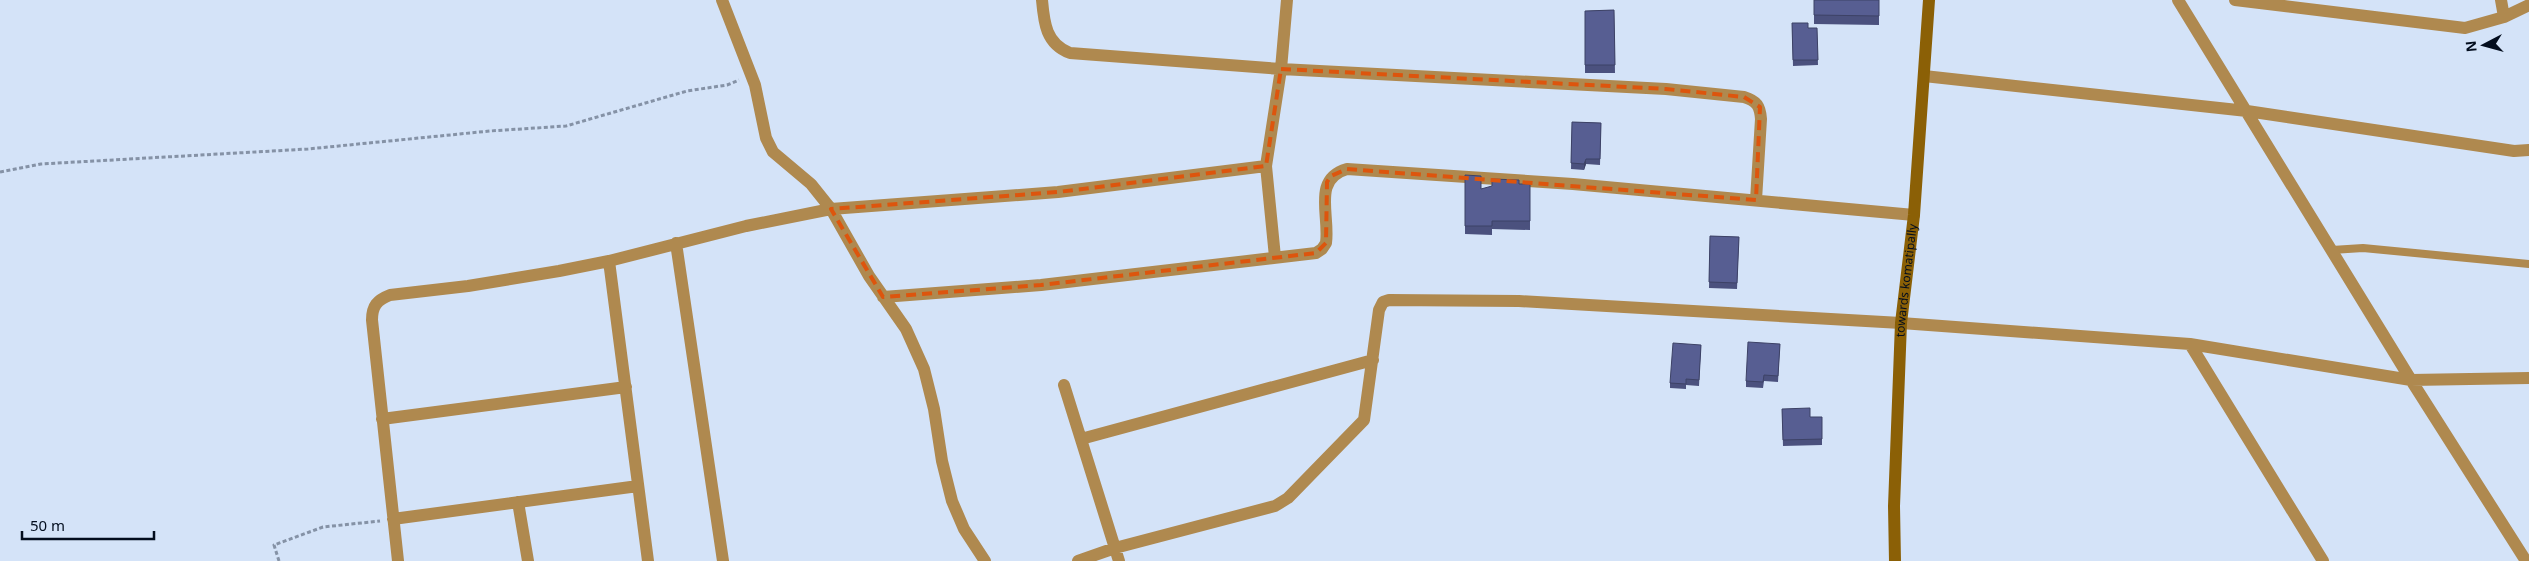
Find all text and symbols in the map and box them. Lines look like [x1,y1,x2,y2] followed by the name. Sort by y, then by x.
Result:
[2459,20,2509,70] north arrow
[2461,40,2481,53] text: N
[1891,222,1921,337] street label: towards komatipally
[22,508,155,540] scale bar
[30,515,65,535] text: 50 m

